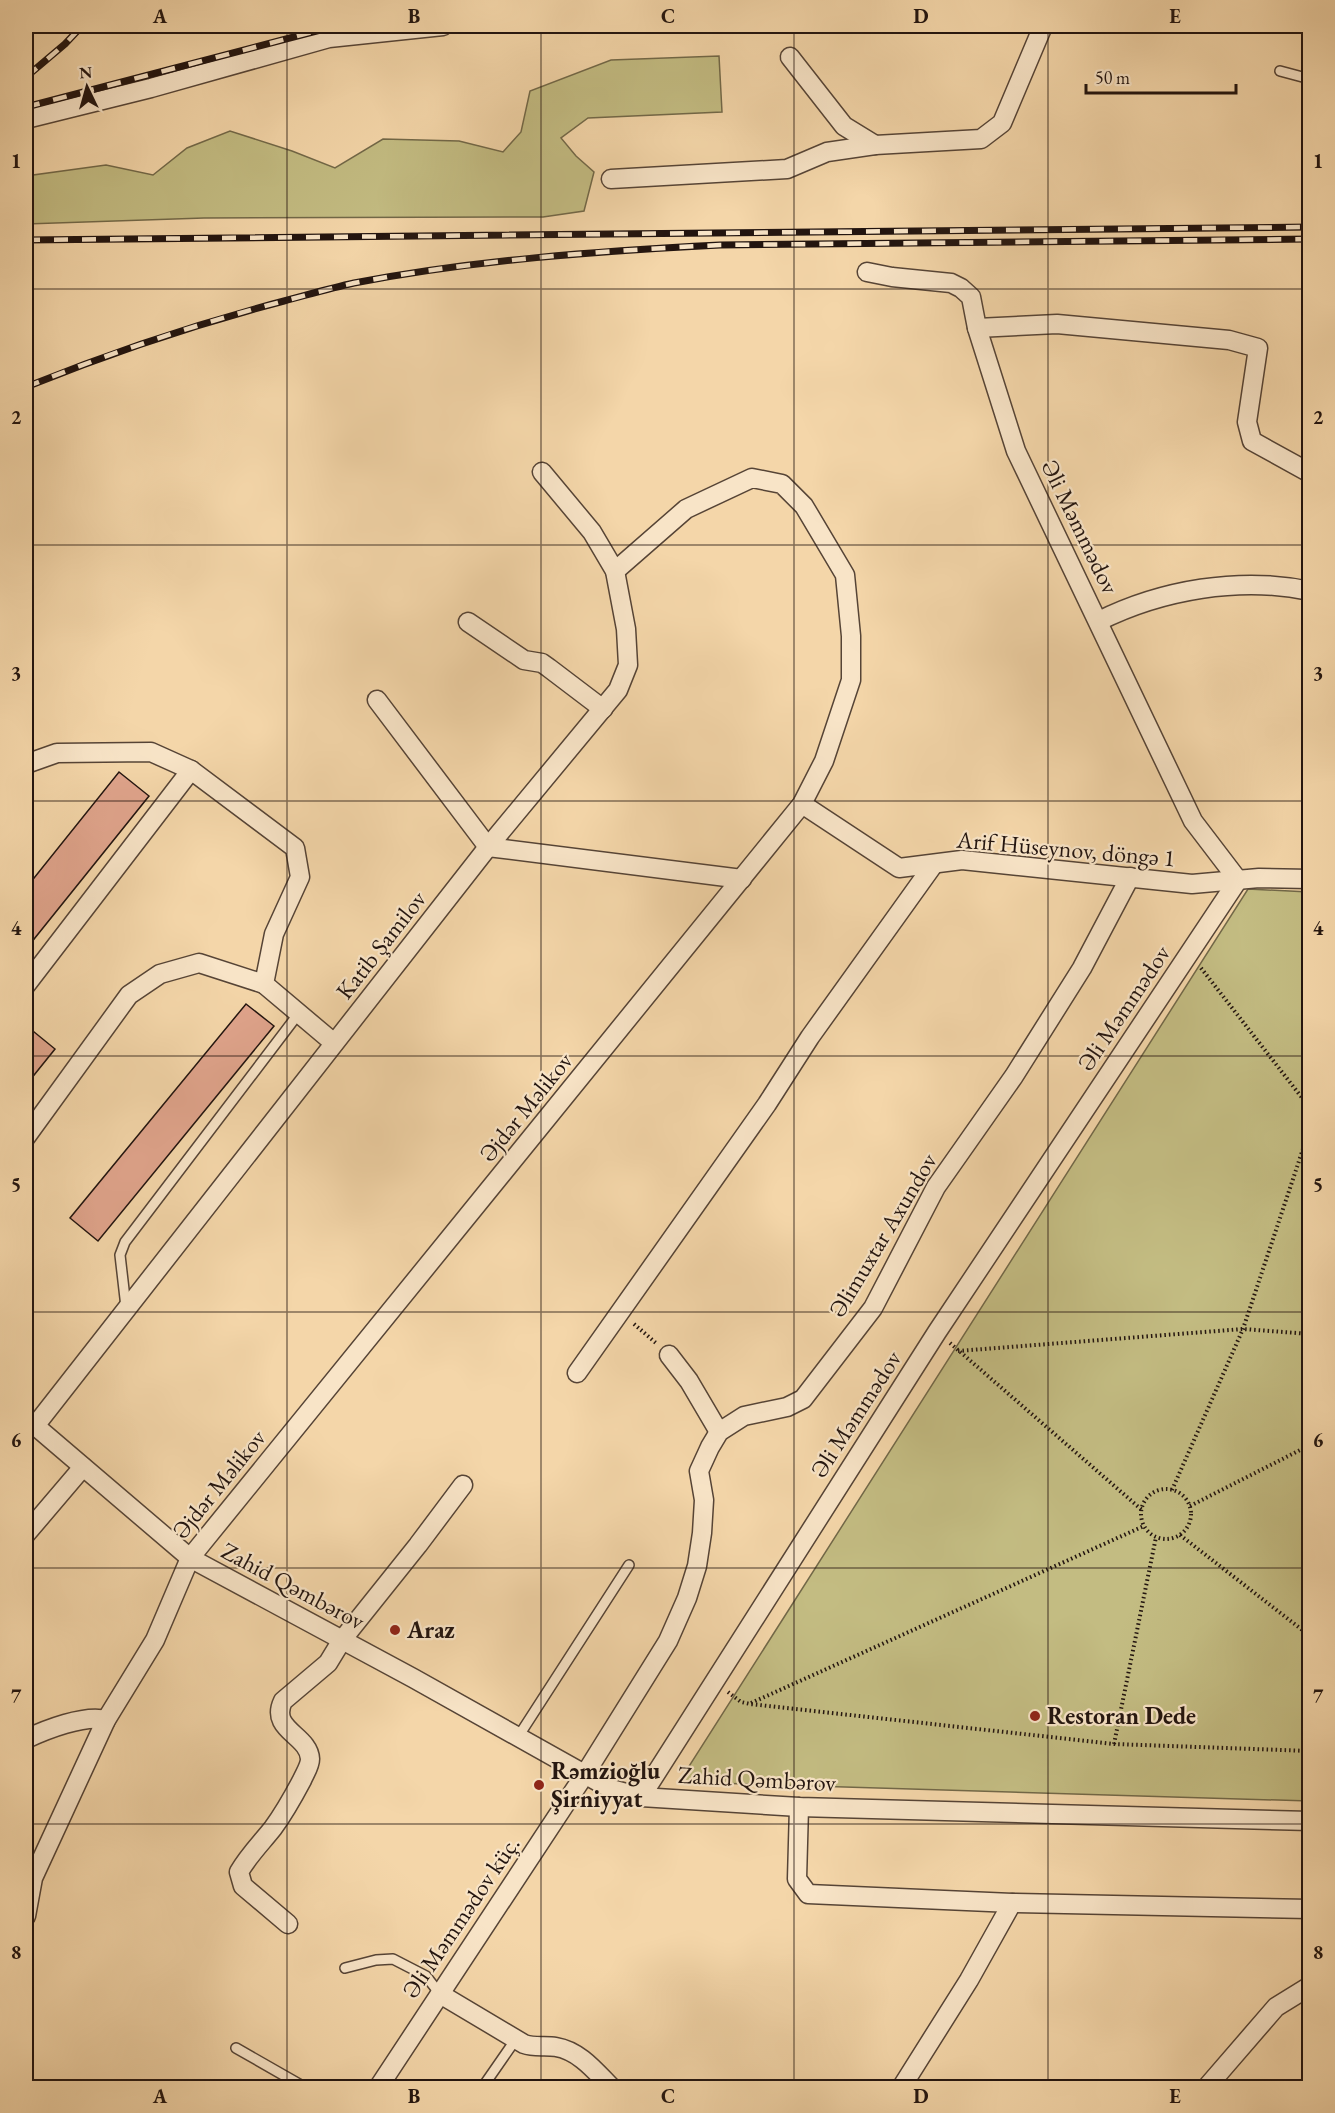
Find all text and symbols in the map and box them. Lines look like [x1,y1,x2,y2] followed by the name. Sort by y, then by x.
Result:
[152,3,168,29] text: A
[408,3,420,29] text: B
[661,3,675,29] text: C
[913,3,929,29] text: D
[1169,3,1181,29] text: E
[57,57,117,117] north arrow
[1086,57,1236,95] scale bar
[78,62,93,84] text: N
[1095,66,1130,89] text: 50 m
[11,148,21,174] text: 1
[1313,148,1323,174] text: 1
[11,404,22,430] text: 2
[1313,404,1324,430] text: 2
[1035,455,1126,599] street label: Əli Məmmədov
[11,660,21,686] text: 3
[1313,660,1323,686] text: 3
[955,823,1177,873] street label: Arif Hüseynov, döngə 1
[329,884,433,1005] street label: Katib Şamilov
[11,915,22,941] text: 4
[1313,915,1324,941] text: 4
[1070,939,1177,1077] street label: Əli Məmmədov
[472,1045,580,1168] street label: Əjdər Məlikov
[821,1147,944,1322] street label: Əlimuxtar Axundov
[11,1171,21,1197] text: 5
[1313,1171,1323,1197] text: 5
[803,1344,908,1483] street label: Əli Məmmədov
[165,1422,273,1545] street label: Əjdər Məlikov
[11,1427,22,1453] text: 6
[1313,1427,1324,1453] text: 6
[216,1535,371,1637] street label: Zahid Qəmbərov
[406,1614,455,1645] place label: Araz
[388,1623,402,1637] marker: Araz
[11,1683,22,1709] text: 7
[1313,1683,1324,1709] text: 7
[1047,1700,1196,1731] place label: Restoran Dede
[1028,1709,1042,1723] marker: Restoran Dede
[551,1755,661,1815] place label: Rəmzioğlu Şirniyyat
[677,1759,837,1798] street label: Zahid Qəmbərov
[532,1778,546,1792] marker: Rəmzioğlu Şirniyyat
[395,1830,526,2004] street label: Əli Məmmədov küç.
[11,1939,21,1965] text: 8
[1313,1939,1323,1965] text: 8
[152,2083,168,2109] text: A
[408,2083,420,2109] text: B
[661,2083,675,2109] text: C
[913,2083,929,2109] text: D
[1169,2083,1181,2109] text: E

